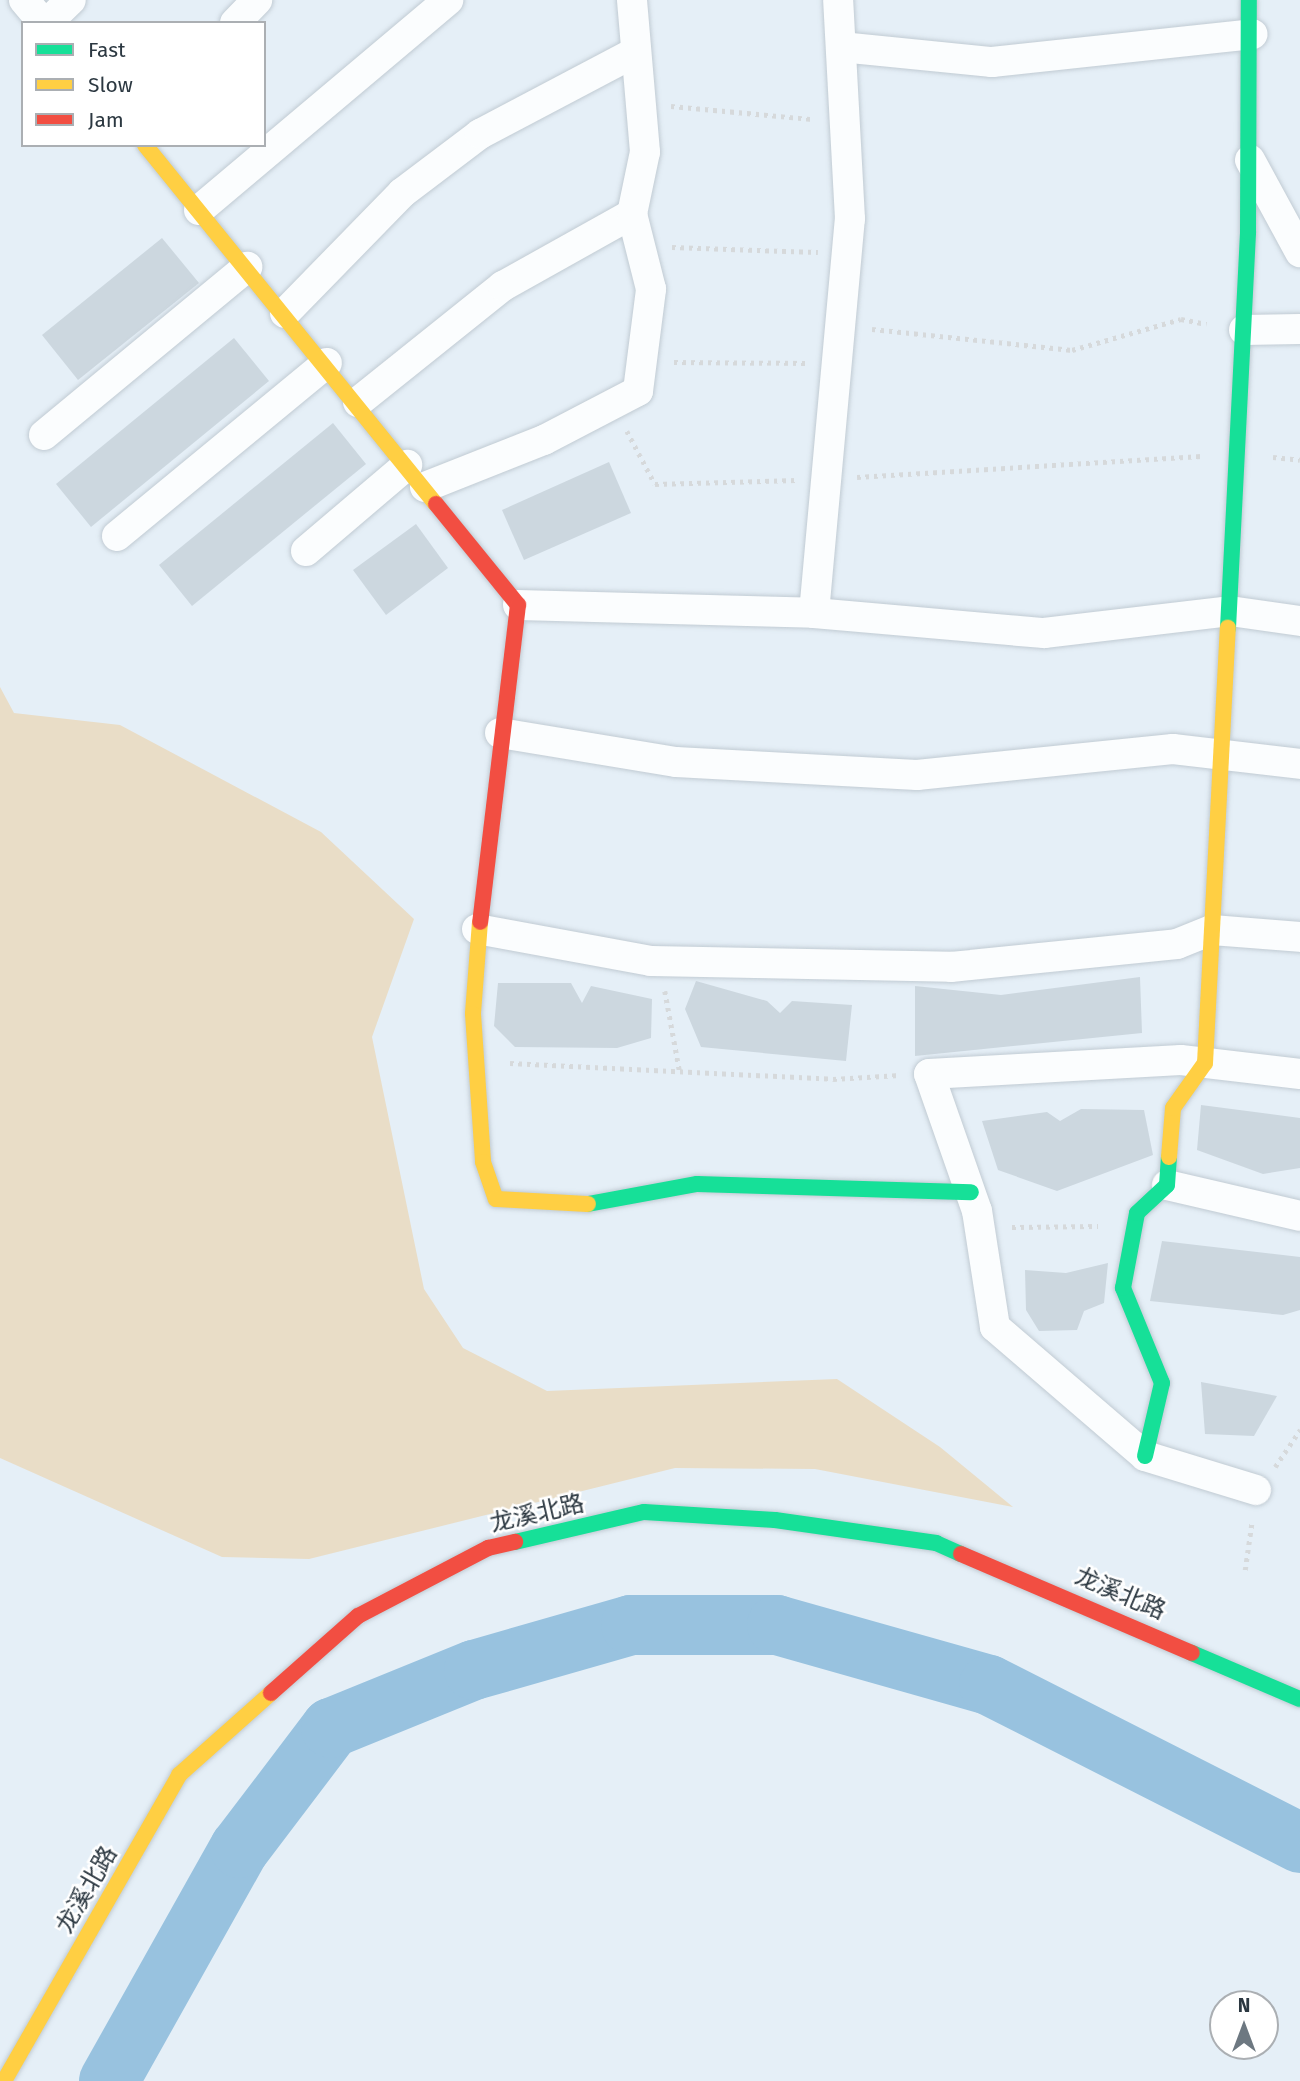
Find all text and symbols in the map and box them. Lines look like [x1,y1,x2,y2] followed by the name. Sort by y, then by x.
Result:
[21,21,266,147] legend
[88,37,126,63] text: Fast
[88,72,133,98] text: Slow
[88,107,124,133] text: Jam
[487,1489,587,1539] street label: 龙溪北路
[1070,1562,1170,1626] street label: 龙溪北路
[51,1841,123,1939] street label: 龙溪北路
[1209,1990,1279,2060] north arrow
[1238,1994,1250,2017] text: N

